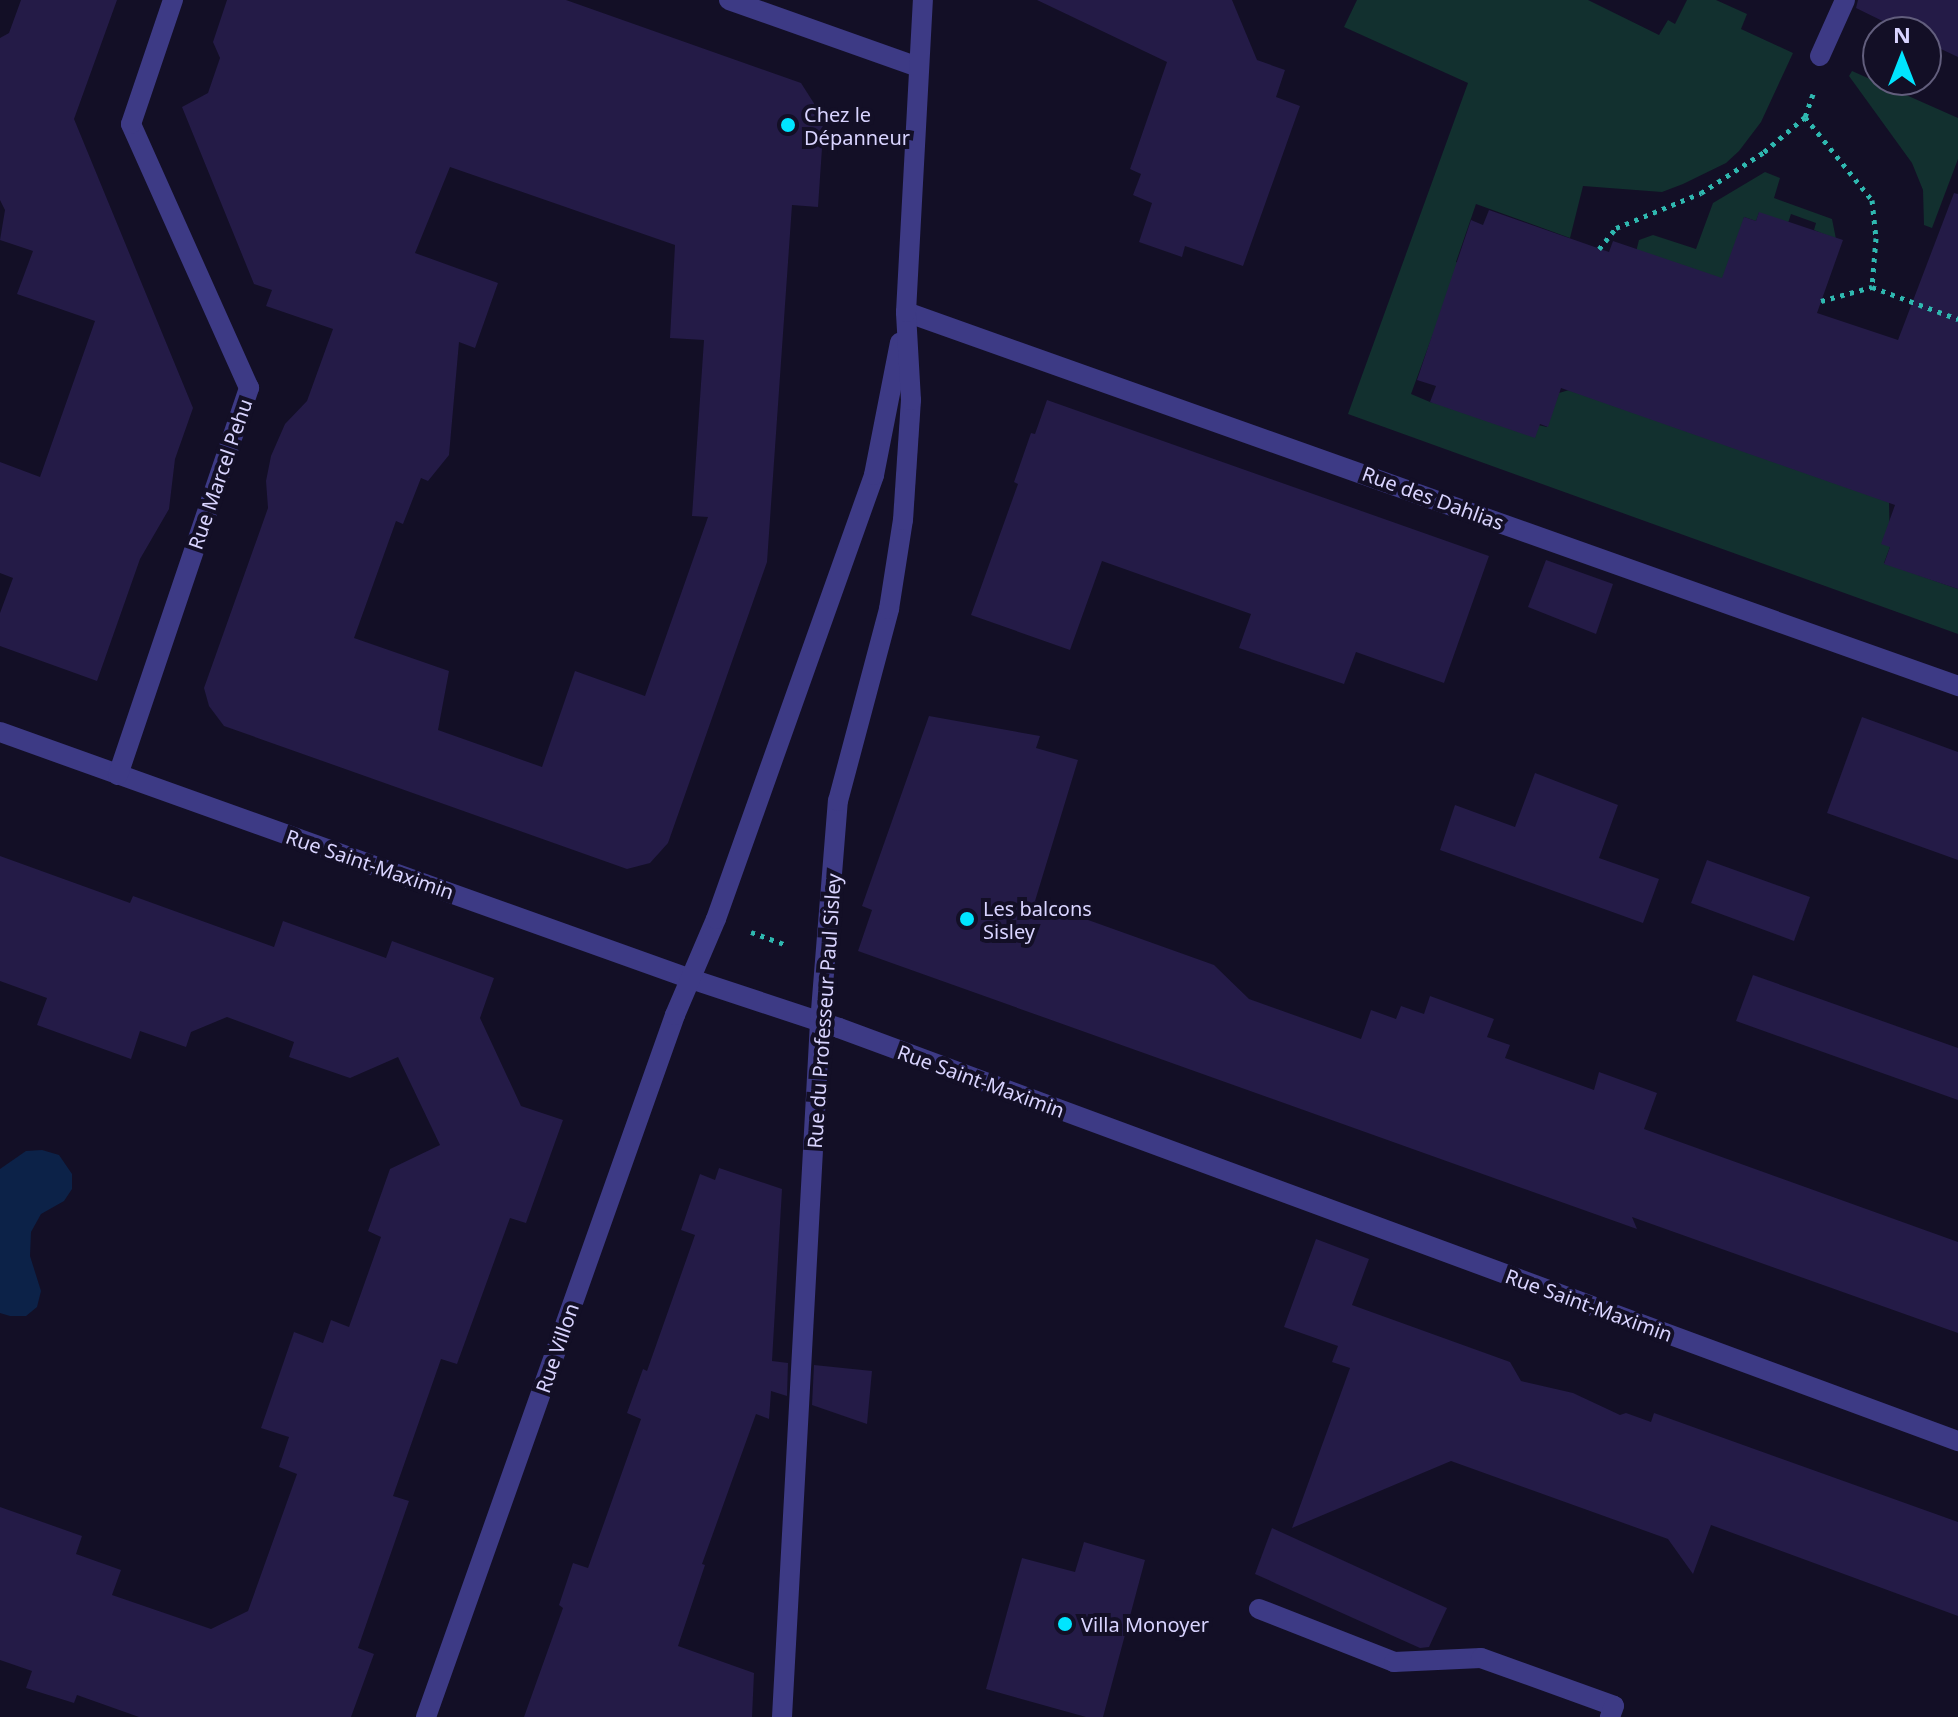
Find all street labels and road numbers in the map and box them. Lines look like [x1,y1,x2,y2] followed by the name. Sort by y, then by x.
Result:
[183,395,257,553] street label: Rue Marcel Pehu
[1359,461,1507,535] street label: Rue des Dahlias
[283,824,457,904] street label: Rue Saint-Maximin
[802,873,846,1149] street label: Rue du Professeur Paul Sisley
[894,1040,1068,1122] street label: Rue Saint-Maximin
[1502,1264,1676,1346] street label: Rue Saint-Maximin
[530,1300,584,1396] street label: Rue Villon

